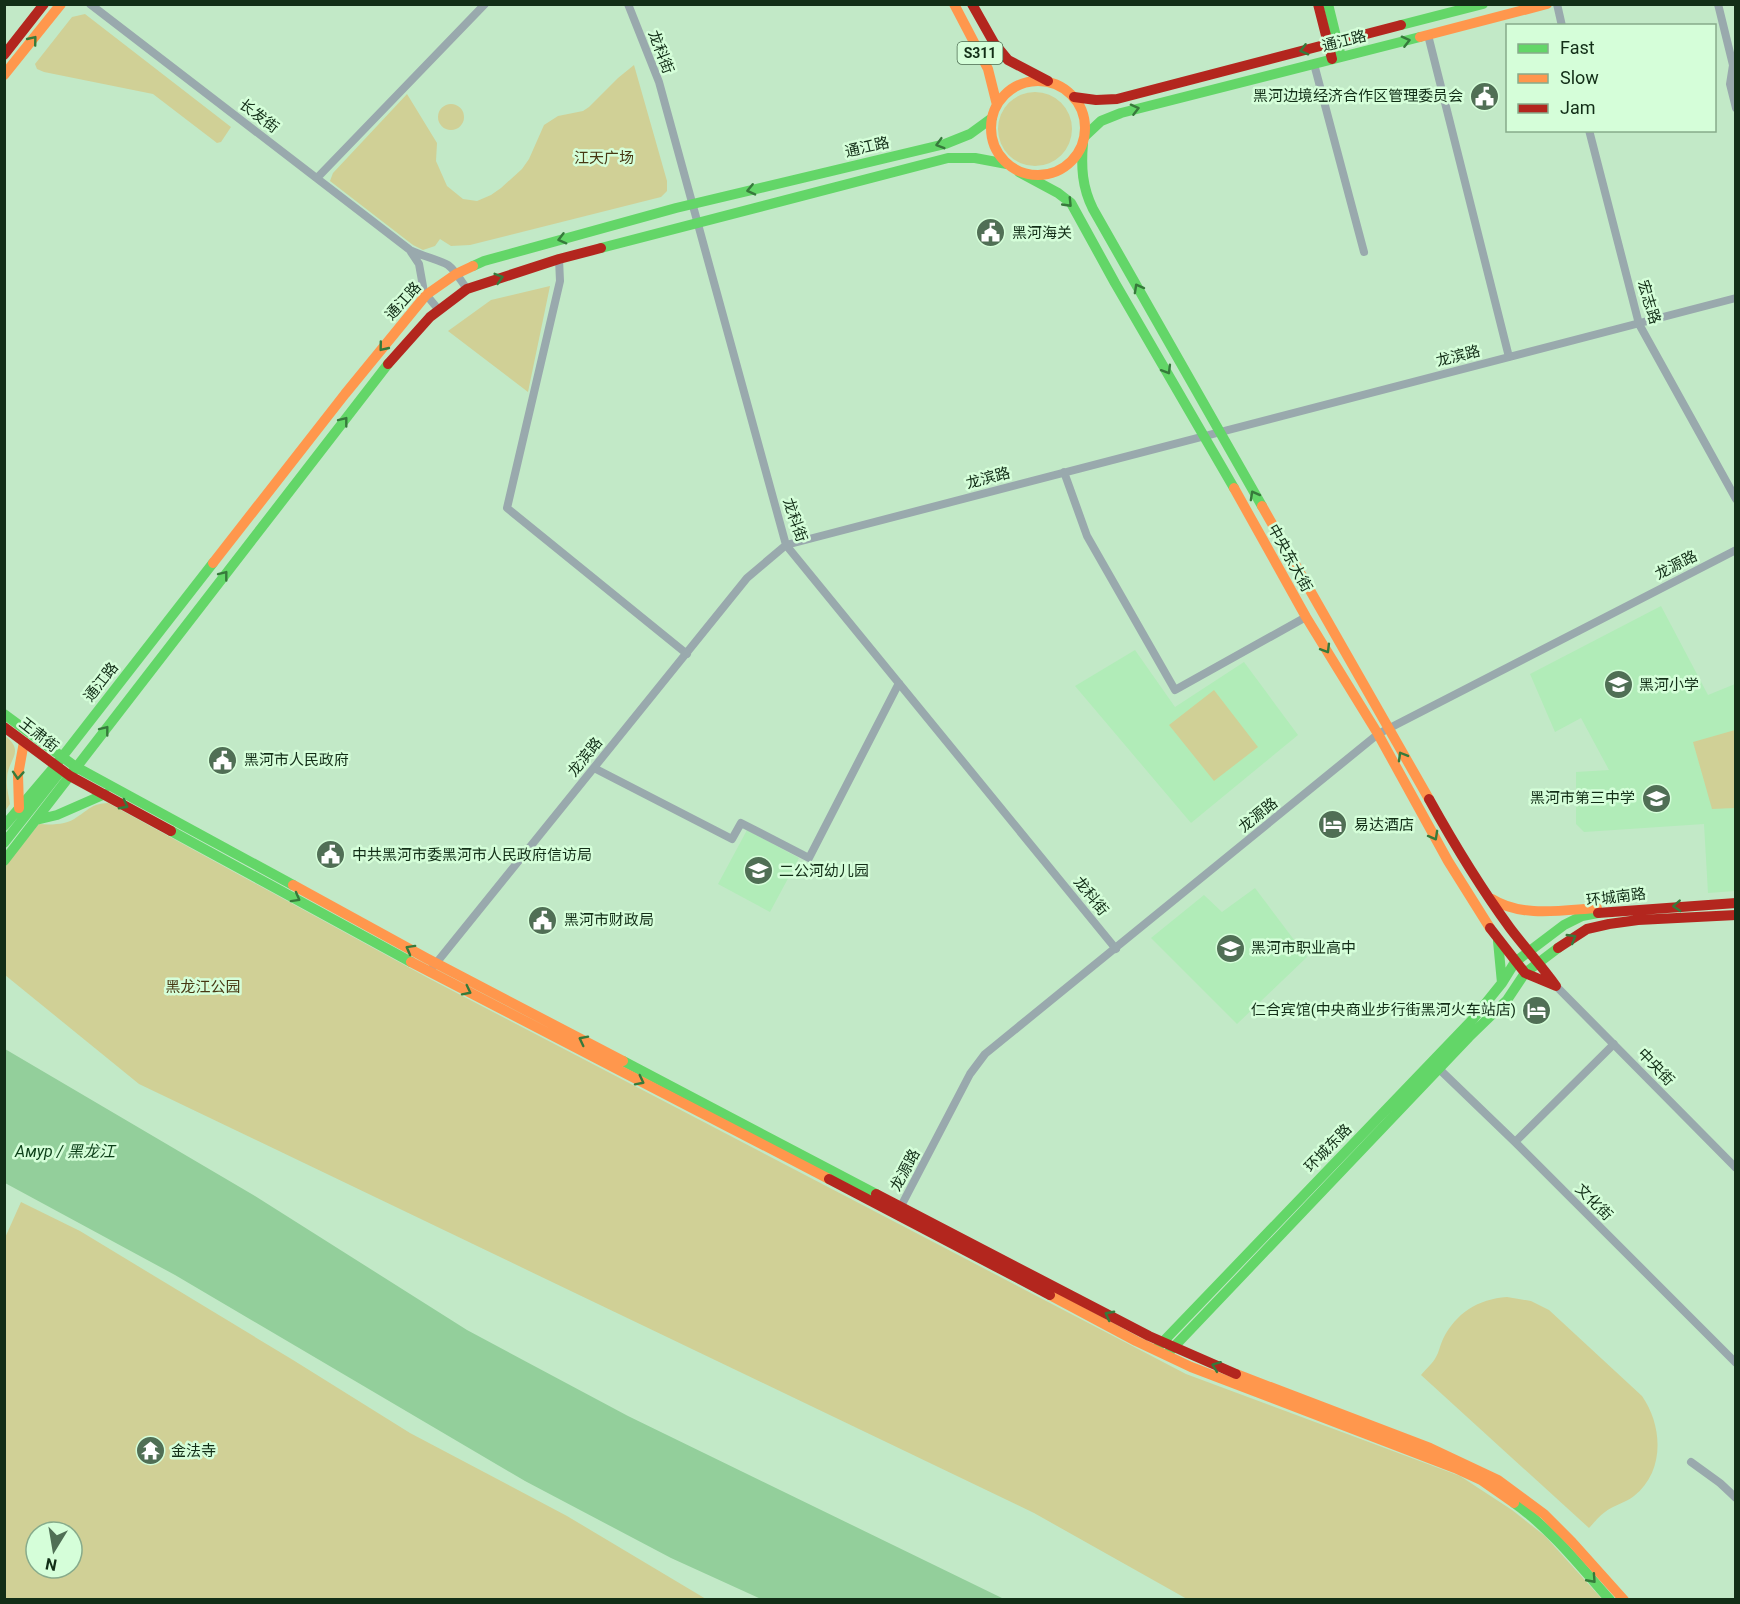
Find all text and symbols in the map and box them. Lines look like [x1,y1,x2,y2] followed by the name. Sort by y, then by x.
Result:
[1506,24,1716,132] legend
[1320,27,1368,55] street label: 通江路
[645,28,677,76] street label: 龙科街
[25,35,36,46] one-way arrow
[1400,35,1410,48] one-way arrow
[1560,37,1595,58] text: Fast
[958,42,1002,64] road number: S311
[1299,43,1309,56] one-way arrow
[1560,67,1599,88] text: Slow
[1468,80,1500,112] public building icon: 黑河边境经济合作区管理委员会
[1253,87,1463,105] place label: 黑河边境经济合作区管理委员会
[236,95,282,137] street label: 长发街
[1560,97,1596,118] text: Jam
[1130,104,1140,117] one-way arrow
[843,133,891,161] street label: 通江路
[935,137,946,149] one-way arrow
[574,149,634,167] park label: 江天广场
[746,183,756,196] one-way arrow
[1061,196,1072,206] one-way arrow
[975,217,1007,249] public building icon: 黑河海关
[1012,224,1072,242] place label: 黑河海关
[557,232,568,244] one-way arrow
[493,273,504,285] one-way arrow
[381,278,425,324] street label: 通江路
[1634,278,1664,326] street label: 宏志路
[1134,284,1145,295] one-way arrow
[379,340,390,351] one-way arrow
[1434,342,1482,370] street label: 龙滨路
[1160,364,1171,374] one-way arrow
[336,417,347,428] one-way arrow
[964,463,1012,493] street label: 龙滨路
[1250,491,1262,501] one-way arrow
[779,496,811,544] street label: 龙科街
[1264,521,1316,595] street label: 中央东大街
[1652,547,1700,583] street label: 龙源路
[217,571,228,582] one-way arrow
[1318,643,1330,653] one-way arrow
[80,659,122,705] street label: 通江路
[1602,669,1634,701] school or university icon: 黑河小学
[1639,676,1699,694] place label: 黑河小学
[16,714,62,756] street label: 王肃街
[98,725,109,736] one-way arrow
[564,734,606,780] street label: 龙滨路
[207,744,239,776] public building icon: 黑河市人民政府
[244,751,349,769] place label: 黑河市人民政府
[1398,752,1410,762] one-way arrow
[12,771,25,780] one-way arrow
[1640,782,1672,814] school or university icon: 黑河市第三中学
[1530,789,1635,807] place label: 黑河市第三中学
[1235,794,1281,836] street label: 龙源路
[118,798,129,809] one-way arrow
[1317,809,1349,841] hotel icon: 易达酒店
[1354,816,1414,834] place label: 易达酒店
[1427,830,1438,840] one-way arrow
[315,839,347,871] public building icon: 中共黑河市委黑河市人民政府信访局
[352,846,592,864] place label: 中共黑河市委黑河市人民政府信访局
[742,855,774,887] school or university icon: 二公河幼儿园
[779,862,869,880] place label: 二公河幼儿园
[1070,873,1112,919] street label: 龙科街
[1585,884,1647,910] street label: 环城南路
[289,891,300,902] one-way arrow
[1673,899,1682,912] one-way arrow
[527,904,559,936] public building icon: 黑河市财政局
[564,911,654,929] place label: 黑河市财政局
[1214,932,1246,964] school or university icon: 黑河市职业高中
[1566,933,1576,945] one-way arrow
[1251,939,1356,957] place label: 黑河市职业高中
[406,945,416,956] one-way arrow
[165,978,241,996] park label: 黑龙江公园
[461,984,471,995] one-way arrow
[1521,994,1553,1026] hotel icon: 仁合宾馆(中央商业步行街黑河火车站店)
[1251,1001,1516,1019] place label: 仁合宾馆(中央商业步行街黑河火车站店)
[579,1036,589,1047] one-way arrow
[1634,1045,1678,1089] street label: 中央街
[634,1074,645,1085] one-way arrow
[1301,1120,1355,1176] street label: 环城东路
[14,1142,117,1161] water label: Амур / 黑龙江
[886,1146,924,1194] street label: 龙源路
[1572,1180,1616,1224] street label: 文化街
[1105,1311,1116,1322] one-way arrow
[1211,1360,1222,1373] one-way arrow
[134,1435,166,1467] temple icon: 金法寺
[171,1442,216,1460] place label: 金法寺
[24,1520,84,1580] north arrow
[44,1554,59,1575] text: N
[1585,1572,1596,1583] one-way arrow

